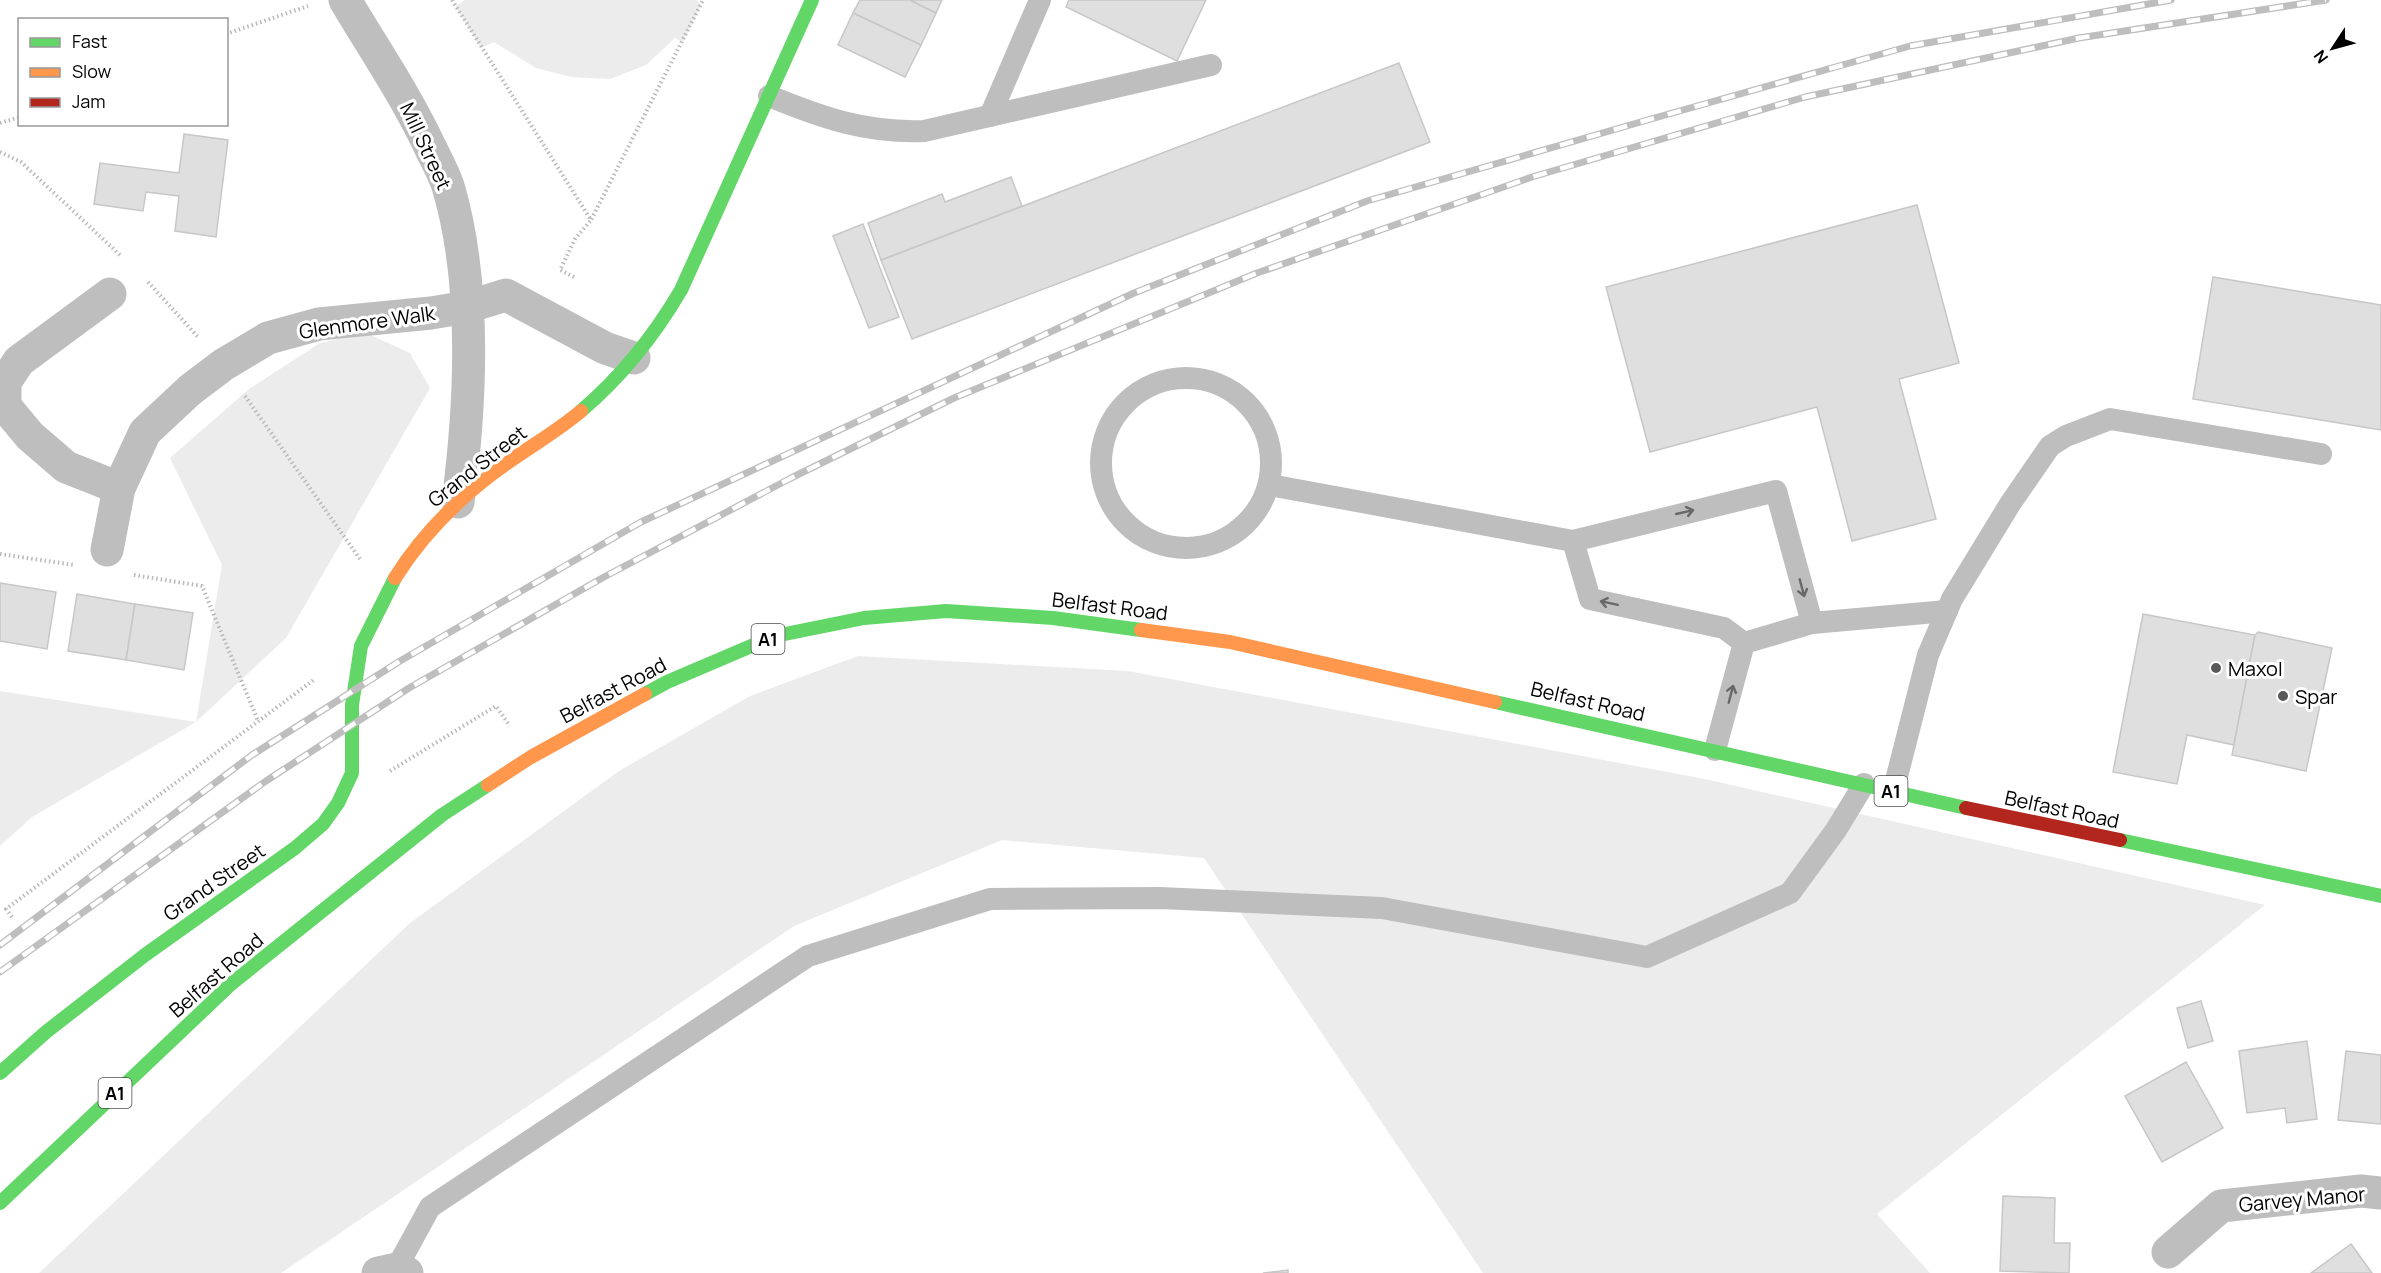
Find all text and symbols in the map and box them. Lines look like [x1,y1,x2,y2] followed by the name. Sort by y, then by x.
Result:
[18,18,228,126] legend
[2303,18,2363,78] north arrow
[72,29,107,53] text: Fast
[2309,46,2333,68] text: N
[72,59,112,83] text: Slow
[72,89,106,113] text: Jam
[394,98,458,194] street label: Mill Street
[297,299,438,345] street label: Glenmore Walk
[422,419,532,513] street label: Grand Street
[1675,506,1694,518] one-way arrow
[1797,579,1809,598] one-way arrow
[1051,586,1169,626] street label: Belfast Road
[1600,597,1620,608] one-way arrow
[752,624,784,654] road number: A1
[555,651,671,729] street label: Belfast Road
[2228,655,2283,682] place label: Maxol
[2209,661,2223,675] marker: Maxol
[1528,675,1648,727] street label: Belfast Road
[2295,683,2338,710] place label: Spar
[1725,685,1737,704] one-way arrow
[2276,689,2290,703] marker: Spar
[1874,776,1908,806] road number: A1
[2002,784,2122,834] street label: Belfast Road
[158,837,270,927] street label: Grand Street
[163,927,269,1023] street label: Belfast Road
[98,1078,132,1108] road number: A1
[2238,1180,2366,1218] street label: Garvey Manor

